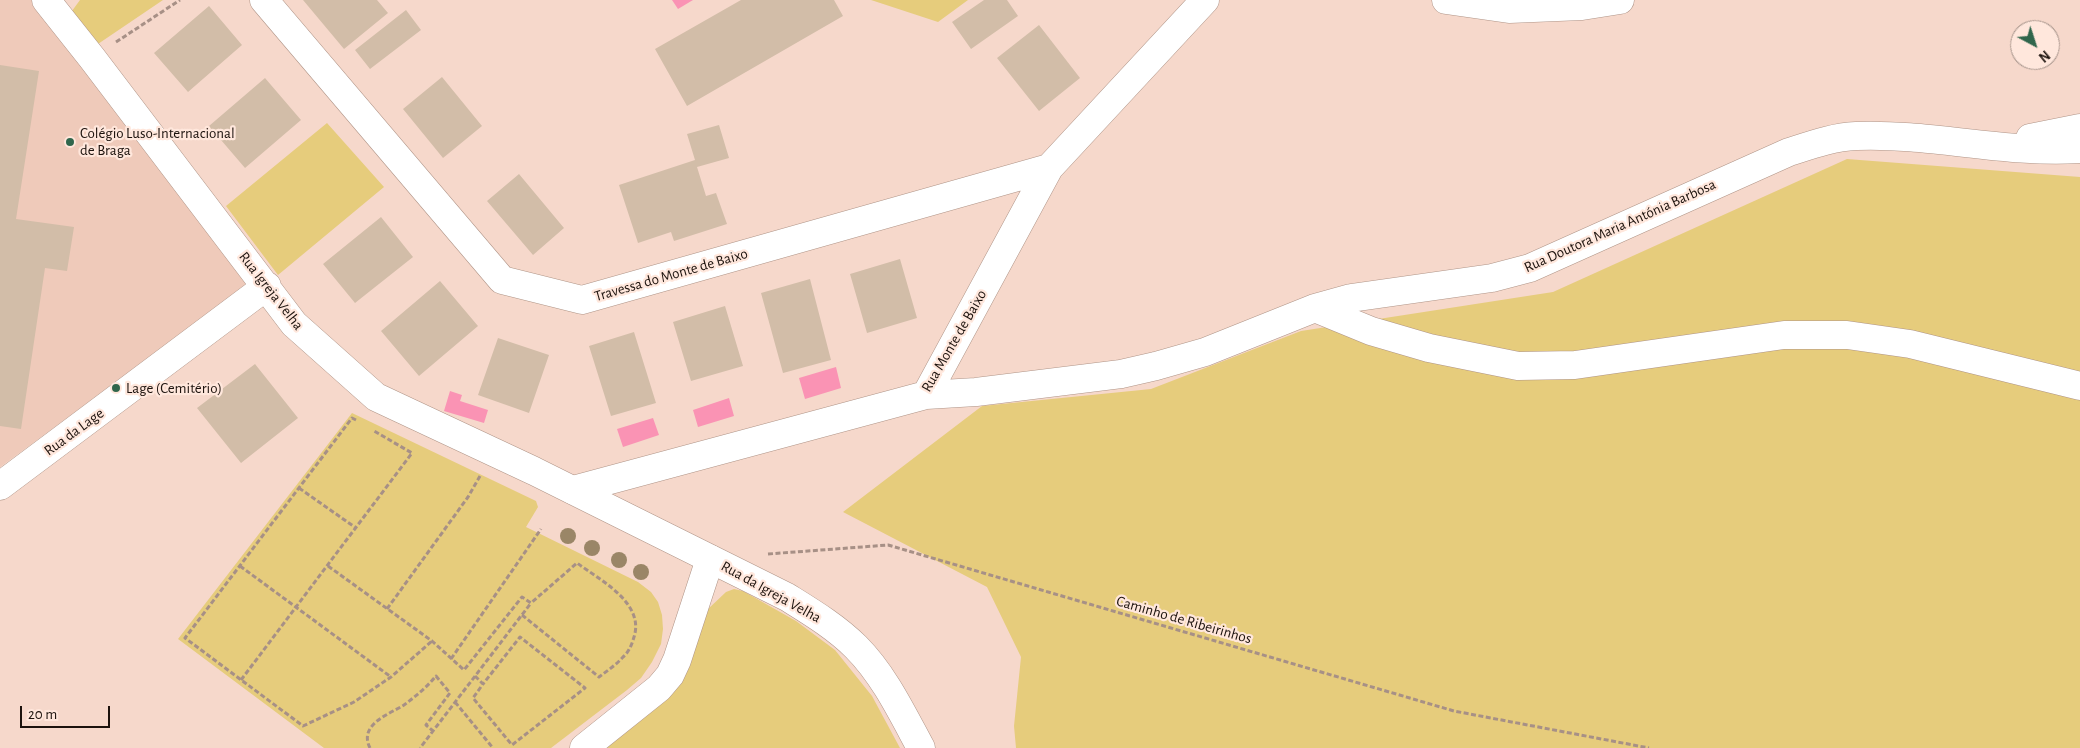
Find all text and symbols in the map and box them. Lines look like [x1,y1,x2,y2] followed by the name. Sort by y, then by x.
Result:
[2010,20,2060,70] north arrow
[2036,47,2052,64] text: N
[80,124,235,159] place label: Colégio Luso-Internacional de Braga
[64,136,76,148] marker: Colégio Luso-Internacional de Braga
[1521,175,1719,277] street label: Rua Doutora Maria Antónia Barbosa
[592,244,750,306] street label: Travessa do Monte de Baixo
[235,248,307,334] street label: Rua Igreja Velha
[917,287,991,395] street label: Rua Monte de Baixo
[126,379,222,397] place label: Lage (Cemitério)
[110,382,122,394] marker: Lage (Cemitério)
[41,404,107,460] street label: Rua da Lage
[718,557,824,627] street label: Rua da Igreja Velha
[1114,592,1254,648] street label: Caminho de Ribeirinhos
[22,696,112,728] scale bar
[28,707,57,722] text: 20 m

